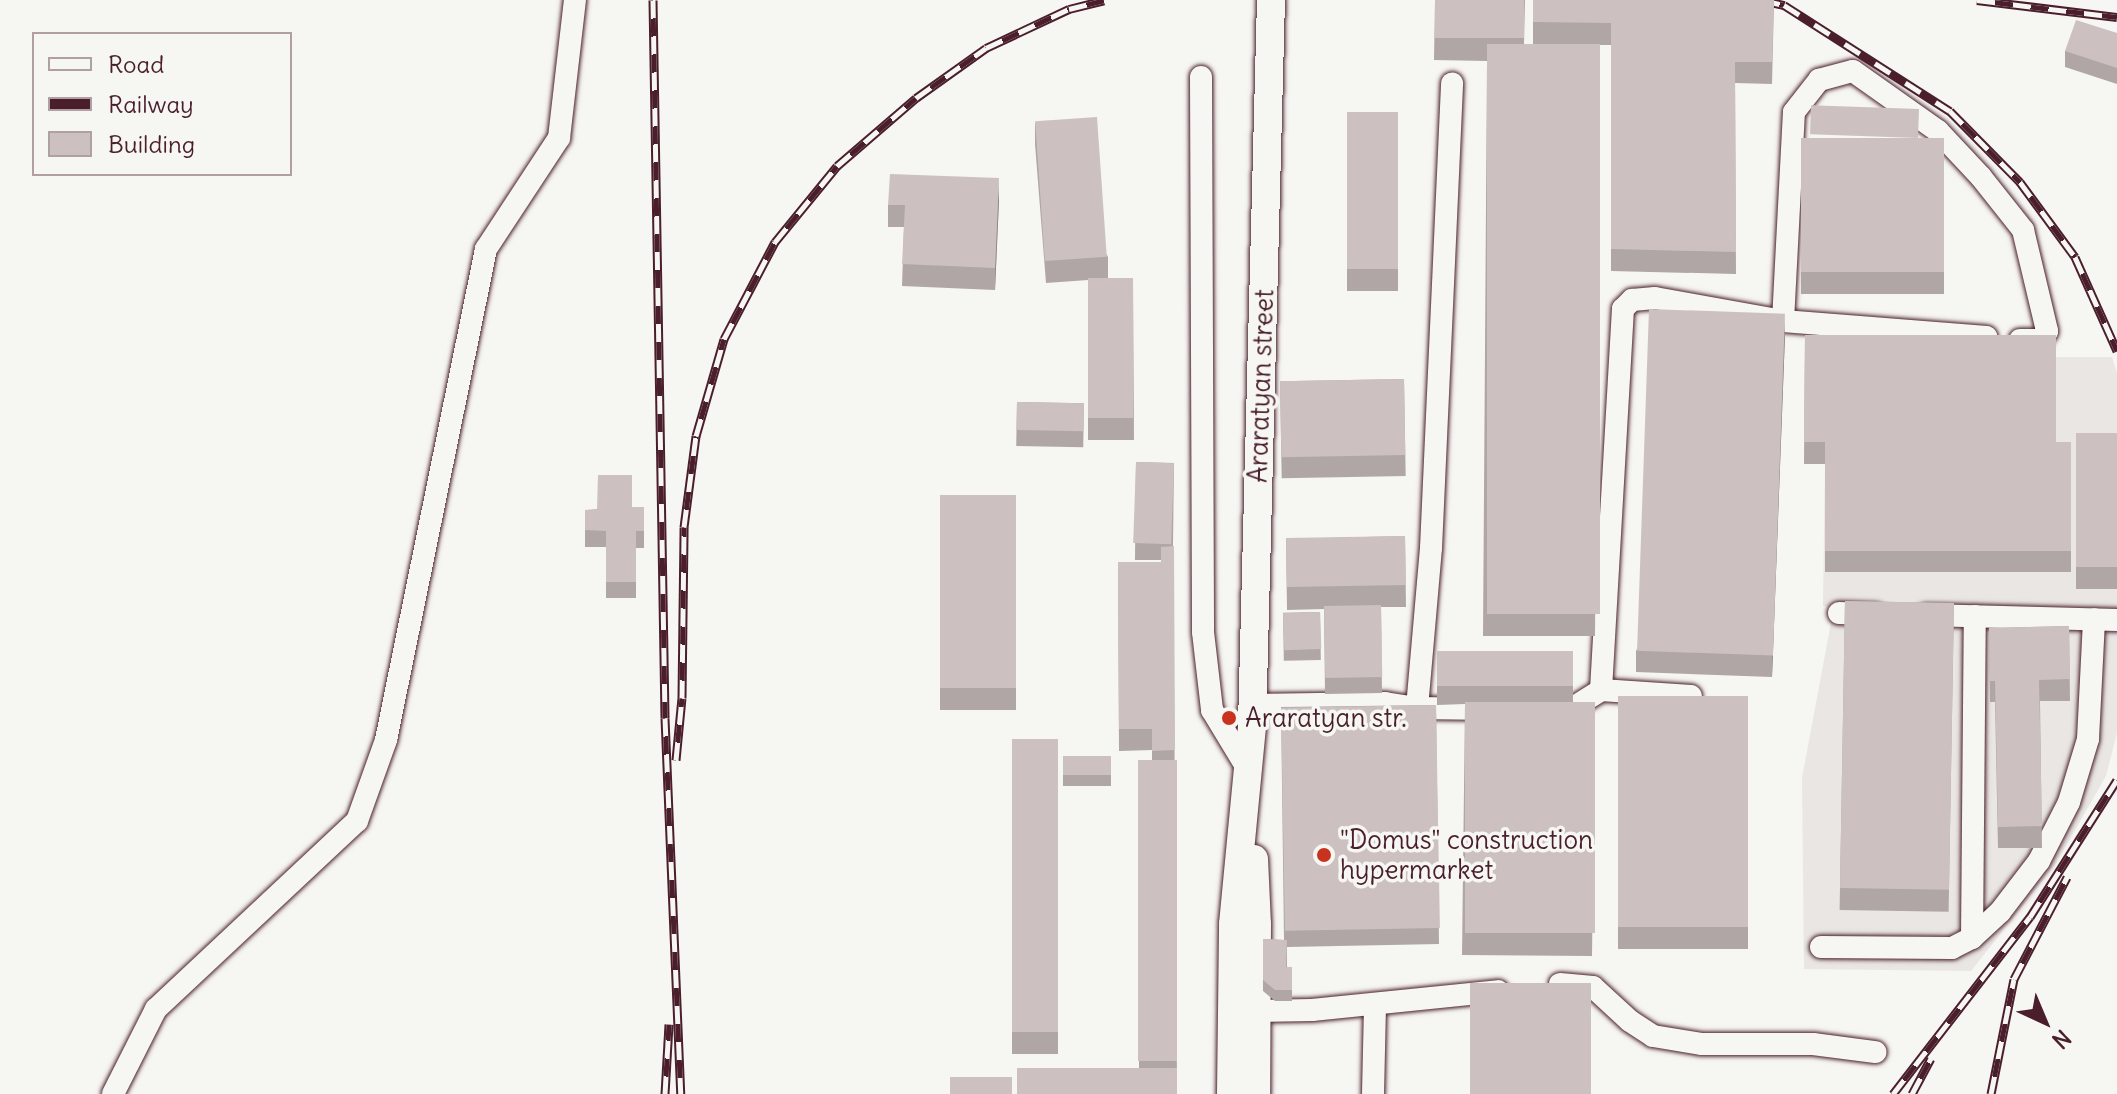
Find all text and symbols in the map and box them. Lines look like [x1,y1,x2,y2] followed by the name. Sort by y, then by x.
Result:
[32,32,292,176] legend
[108,49,164,79] text: Road
[108,89,194,119] text: Railway
[108,129,195,159] text: Building
[1242,289,1280,483] street label: Araratyan street
[1245,702,1407,734] place label: Araratyan str.
[1220,709,1238,727] marker: Araratyan str.
[1340,824,1593,886] place label: "Domus" construction hypermarket
[1315,846,1333,864] marker: "Domus" construction hypermarket
[2005,982,2085,1062] north arrow
[2046,1024,2077,1055] text: N

